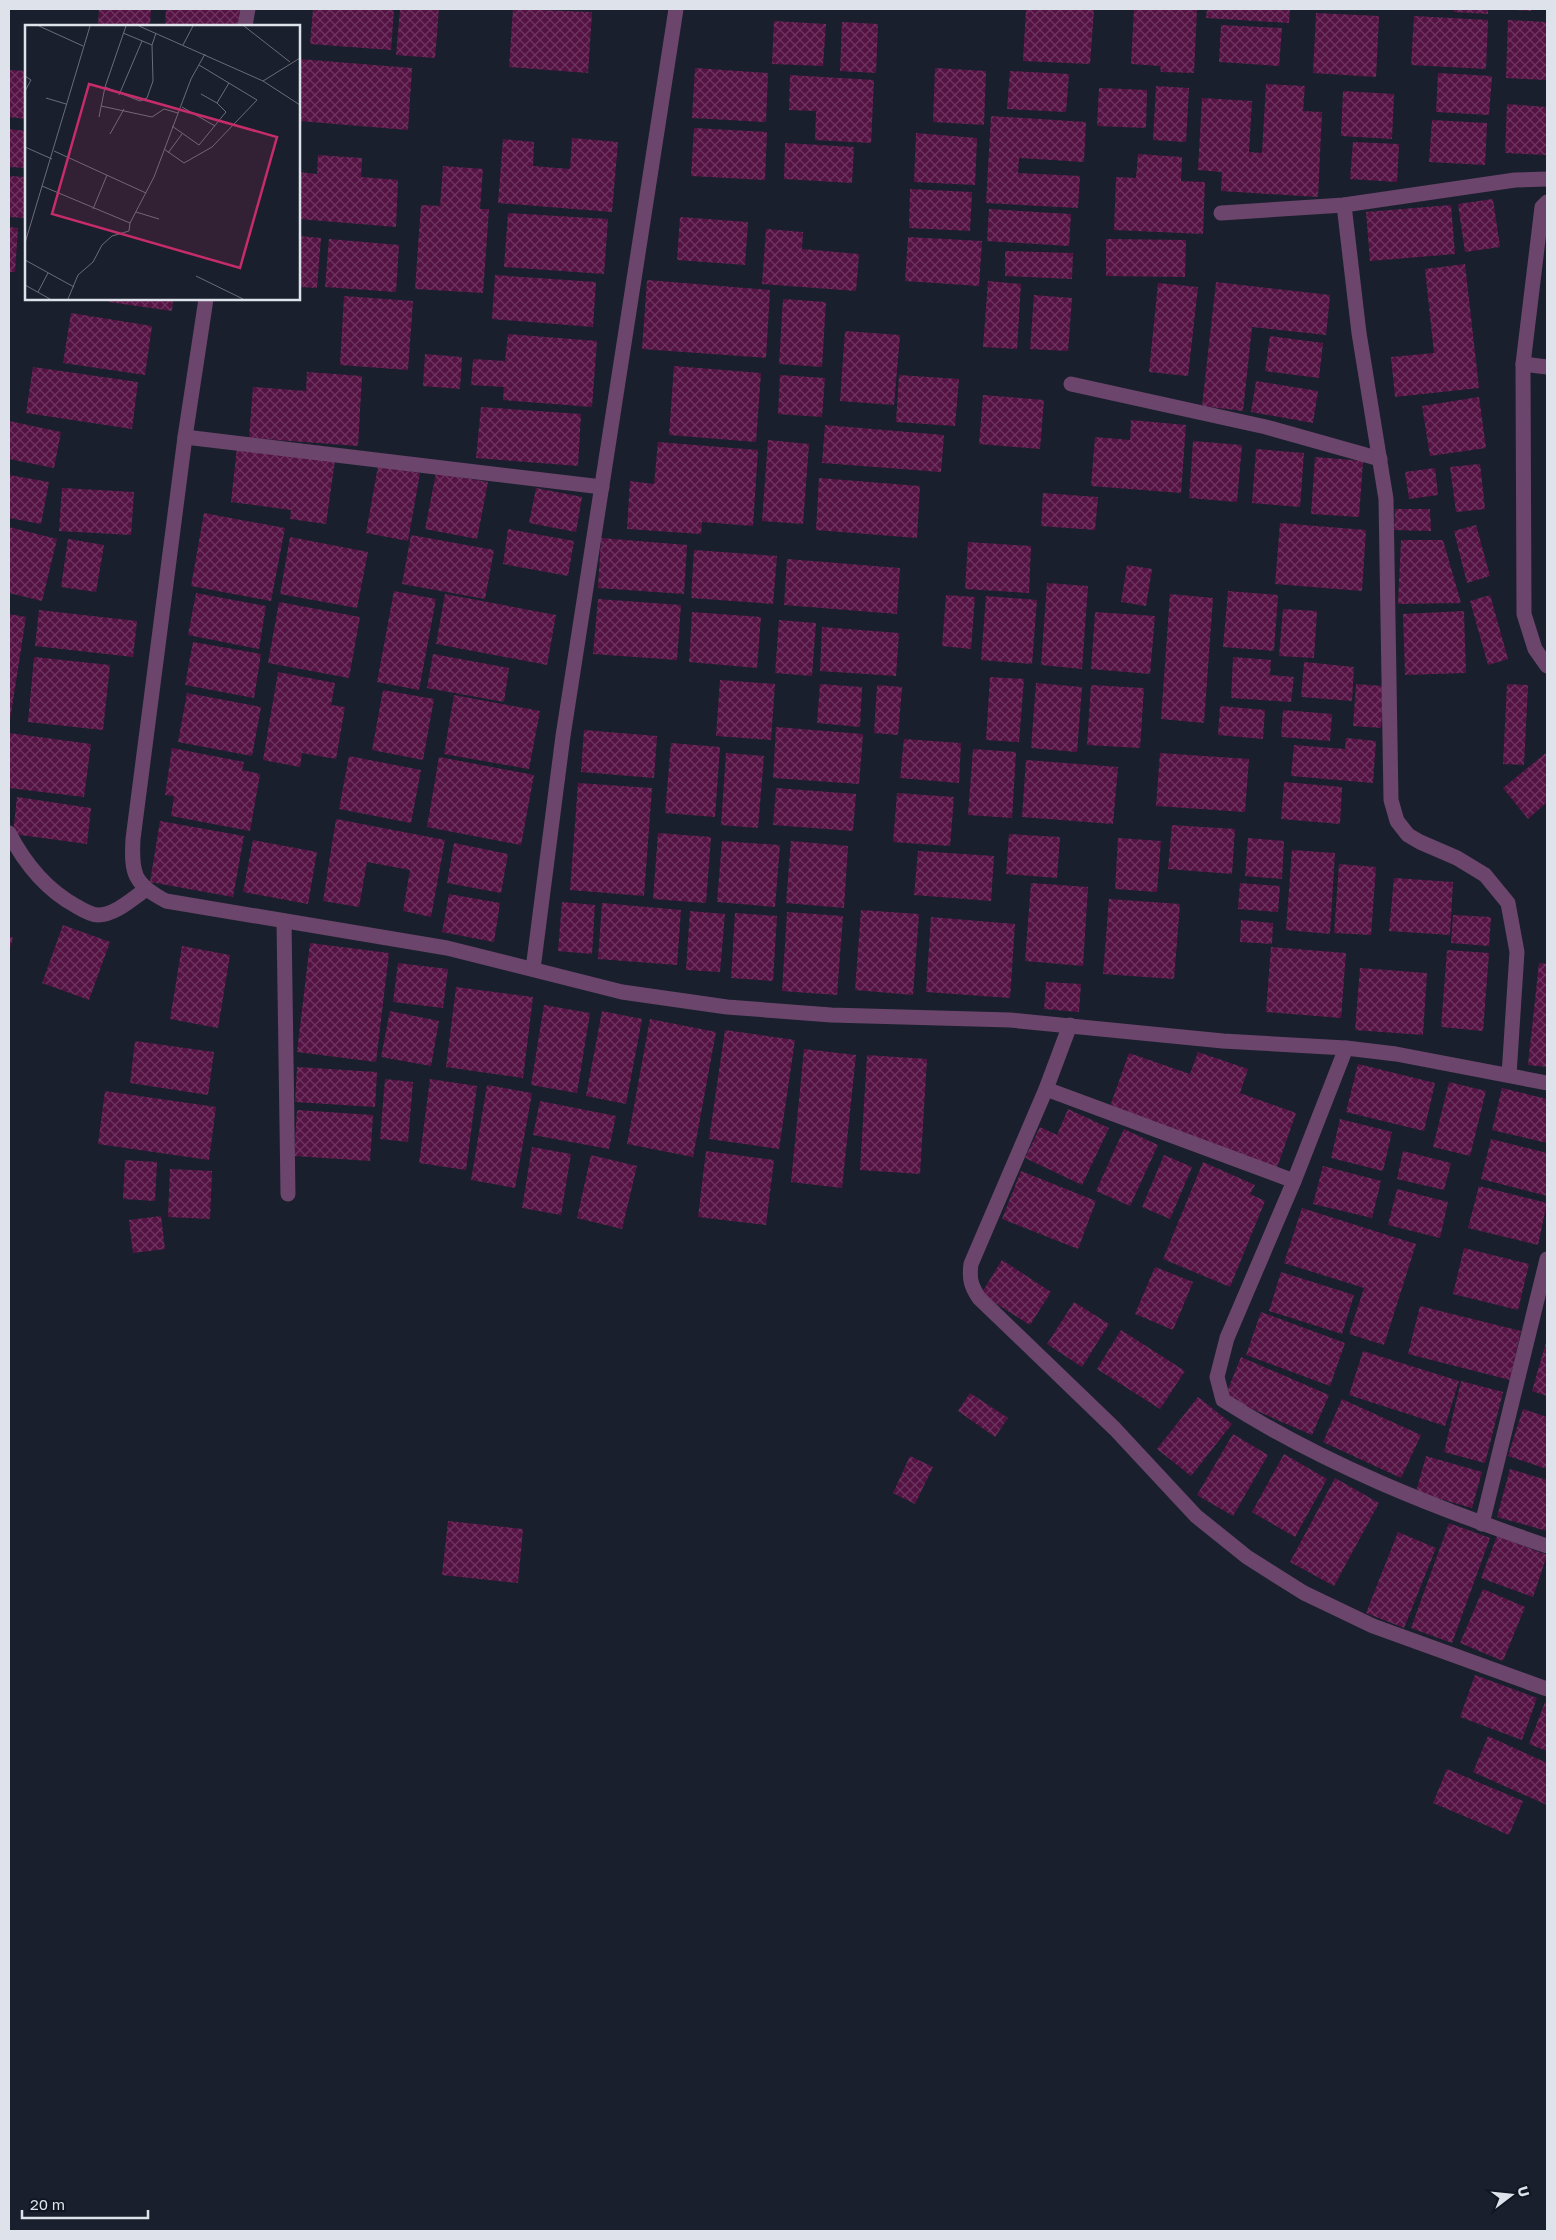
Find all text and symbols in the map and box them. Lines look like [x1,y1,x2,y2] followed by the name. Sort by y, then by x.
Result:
[25,25,300,300] inset map
[1486,2170,1536,2220] north arrow
[1514,2184,1534,2199] text: U
[22,2188,149,2220] scale bar
[30,2195,65,2213] text: 20 m

